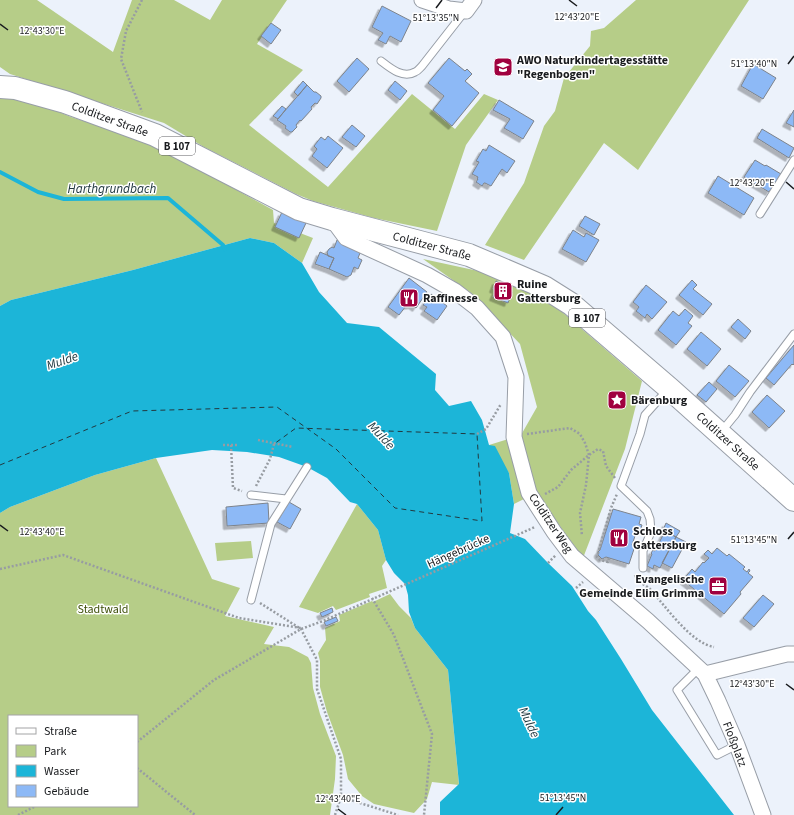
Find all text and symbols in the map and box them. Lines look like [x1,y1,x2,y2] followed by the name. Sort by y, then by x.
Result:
[554,10,600,24] text: 12°43'20"E
[413,11,459,25] text: 51°13'35"N
[19,24,65,38] text: 12°43'30"E
[516,52,668,83] place label: AWO Naturkindertagesstätte "Regenbogen"
[492,56,514,78] school or university icon: AWO Naturkindertagesstätte "Regenbogen"
[731,57,777,71] text: 51°13'40"N
[69,98,151,141] street label: Colditzer Straße
[159,137,195,155] road number: B 107
[729,176,775,190] text: 12°43'20"E
[68,180,157,198] water label: Harthgrundbach
[391,228,473,265] street label: Colditzer Straße
[517,276,581,307] place label: Ruine Gattersburg
[492,280,514,302] building icon: Ruine Gattersburg
[398,287,420,309] restaurant icon: Raffinesse
[423,290,478,307] place label: Raffinesse
[569,309,605,327] road number: B 107
[44,347,81,375] water label: Mulde
[606,389,628,411] place icon: Bärenburg
[631,392,688,409] place label: Bärenburg
[692,408,763,475] street label: Colditzer Straße
[364,418,399,454] water label: Mulde
[524,490,577,557] street label: Colditzer Weg
[633,523,697,554] place label: Schloss Gattersburg
[19,525,65,539] text: 12°43'40"E
[608,527,630,549] restaurant icon: Schloss Gattersburg
[424,530,492,573] street label: Hängebrücke
[731,533,777,547] text: 51°13'45"N
[579,571,704,602] place label: Evangelische Gemeinde Elim Grimma
[707,575,729,597] office icon: Evangelische Gemeinde Elim Grimma
[78,601,128,618] park label: Stadtwald
[729,677,775,691] text: 12°43'30"E
[514,704,544,741] water label: Mulde
[8,715,138,807] legend
[718,719,751,769] street label: Floßplatz
[44,723,77,740] text: Straße
[44,743,66,760] text: Park
[44,763,80,780] text: Wasser
[44,783,89,800] text: Gebäude
[540,791,586,805] text: 51°13'45"N
[315,792,361,806] text: 12°43'40"E

